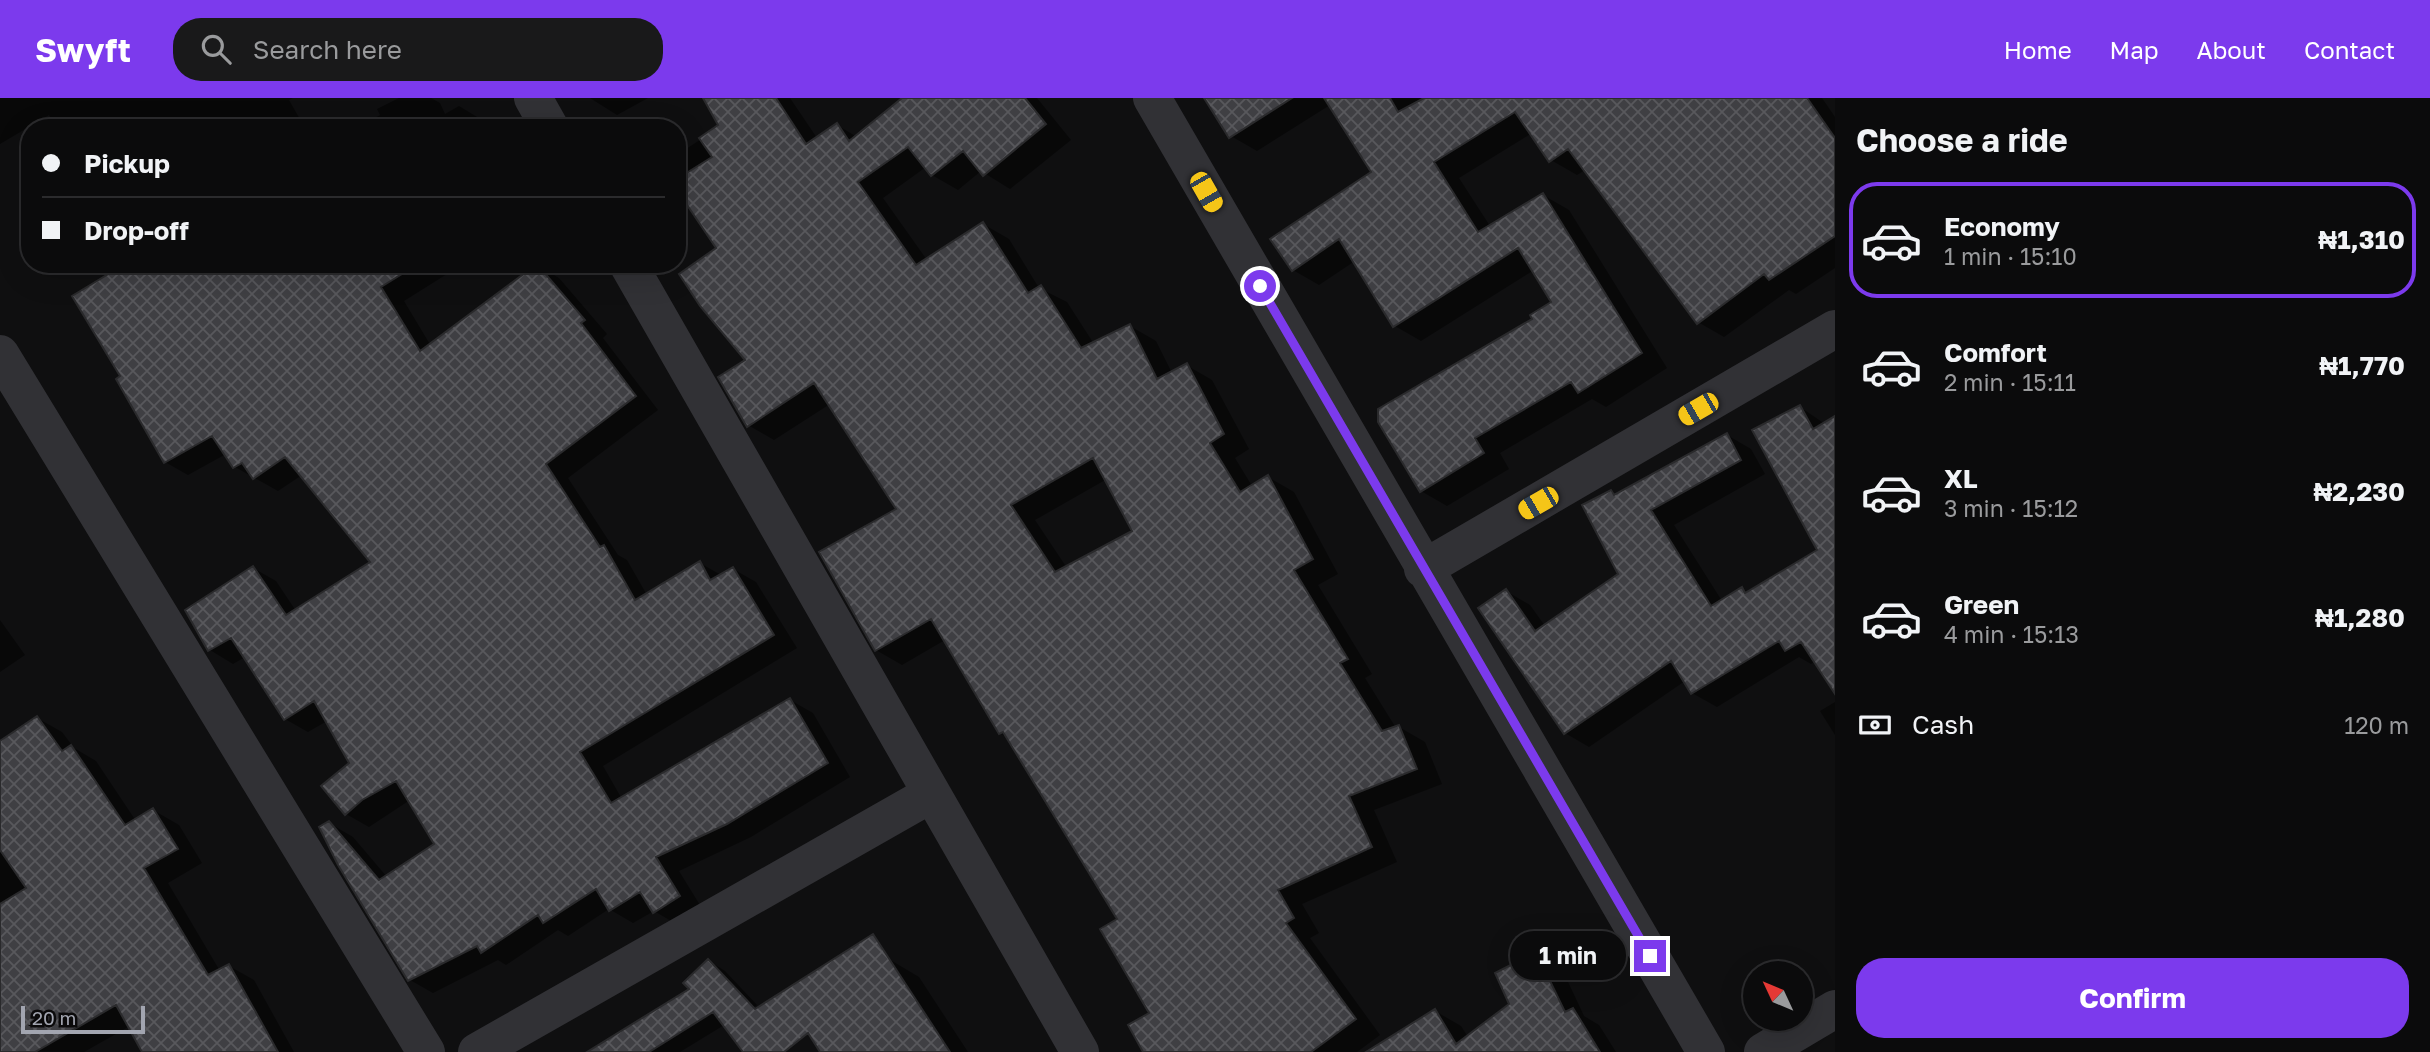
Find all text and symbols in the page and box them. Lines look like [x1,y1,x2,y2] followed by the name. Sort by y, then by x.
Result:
[173,18,663,81] search box
[35,30,131,69] text: Swyft
[197,30,235,68] icon: search
[253,34,402,65] text: Search here
[2004,35,2072,64] text: Home
[2110,35,2159,64] text: Map
[2197,35,2266,64] text: About
[2304,35,2395,64] text: Contact
[1856,121,2068,159] text: Choose a ride
[84,148,170,179] text: Pickup
[1187,169,1226,215] car
[1860,209,1923,272] icon: car
[1944,211,2060,242] text: Economy
[84,215,189,246] text: Drop-off
[2318,224,2405,255] text: ₦1,310
[1944,242,2077,270] text: 1 min · 15:10
[1244,270,1276,302] route start
[1860,335,1923,398] icon: car
[1944,337,2047,368] text: Comfort
[2319,350,2405,381] text: ₦1,770
[1944,368,2076,396] text: 2 min · 15:11
[1675,389,1722,429] car
[1860,461,1923,524] icon: car
[1944,463,1978,494] text: XL
[2313,476,2405,507] text: ₦2,230
[1515,483,1562,523] car
[1944,494,2078,522] text: 3 min · 15:12
[1860,587,1923,650] icon: car
[1944,589,2019,620] text: Green
[2315,602,2405,633] text: ₦1,280
[1944,620,2079,648] text: 4 min · 15:13
[1856,706,1894,744] icon: cash
[1912,709,1974,740] text: Cash
[2344,711,2409,739] text: 120 m
[1510,932,1626,980] callout: 1 min
[1634,940,1666,972] route end
[1539,941,1597,969] text: 1 min
[1856,958,2409,1038] button: Confirm
[1743,961,1813,1031] north arrow
[1743,961,1813,1031] map controls
[21,1003,145,1035] scale bar
[32,1006,76,1029] text: 20 m

